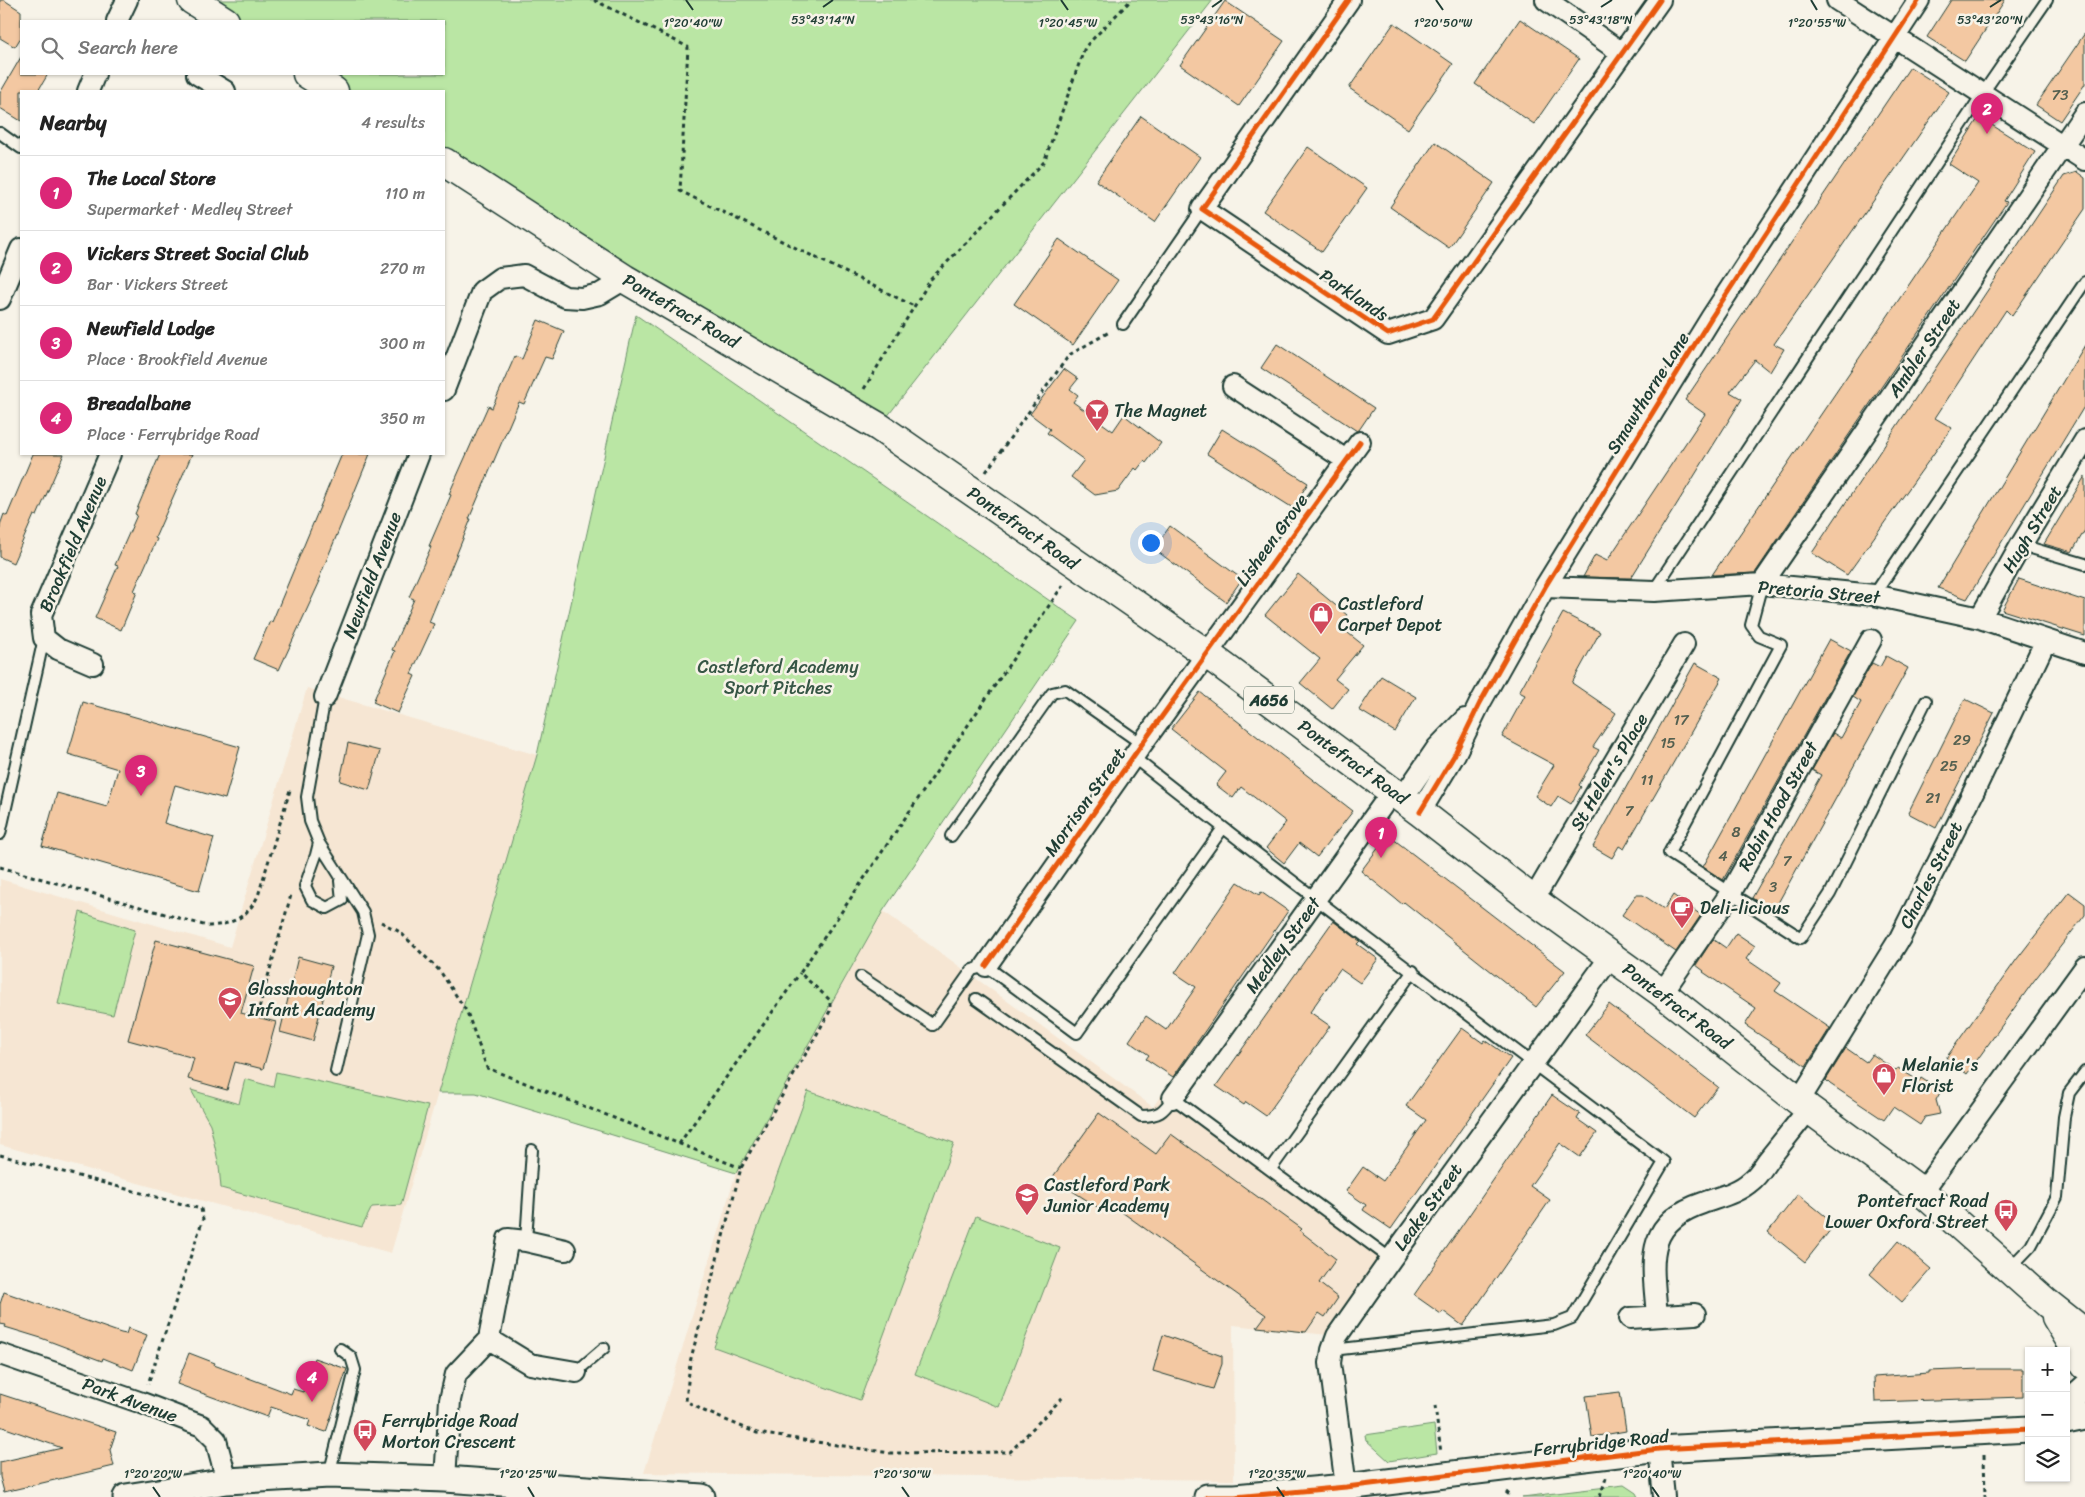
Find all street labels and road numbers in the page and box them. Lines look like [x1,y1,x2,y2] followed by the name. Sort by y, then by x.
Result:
[1313,260,1396,330] street label: Parklands
[616,264,747,358] street label: Pontefract Road
[1878,292,1969,405] street label: Ambler Street
[1598,325,1698,461] street label: Smawthorne Lane
[30,471,116,617] street label: Brookfield Avenue
[960,477,1087,579] street label: Pontefract Road
[1993,479,2071,579] street label: Hugh Street
[1227,487,1317,593] street label: Lisheen Grove
[333,507,411,643] street label: Newfield Avenue
[1757,571,1882,613] street label: Pretoria Street
[1244,686,1294,714] road number: A656
[1561,707,1657,837] street label: St Helen's Place
[1291,711,1416,814] street label: Pontefract Road
[1729,734,1827,877] street label: Robin Hood Street
[1035,741,1135,863] street label: Morrison Street
[1890,816,1972,934] street label: Charles Street
[1237,889,1330,1000] street label: Medley Street
[1615,954,1740,1059] street label: Pontefract Road
[1385,1156,1471,1258] street label: Leake Street
[78,1368,182,1432] street label: Park Avenue
[1532,1420,1672,1466] street label: Ferrybridge Road

